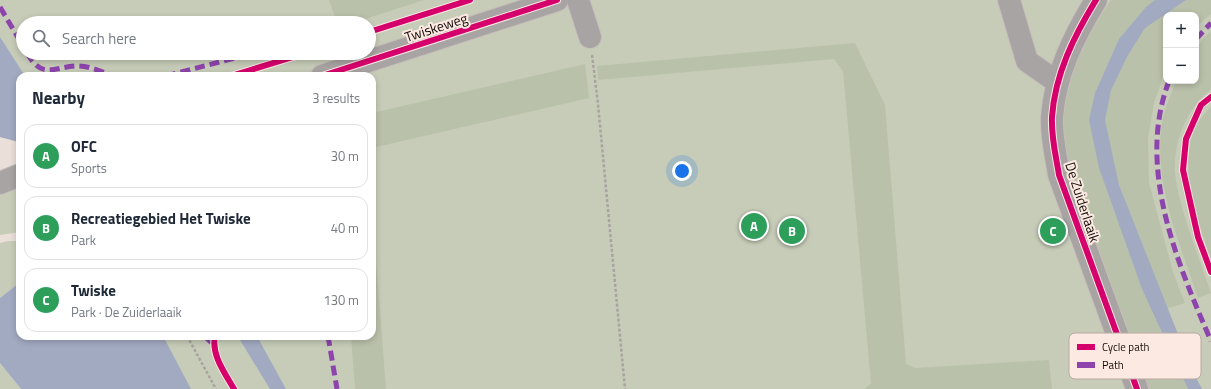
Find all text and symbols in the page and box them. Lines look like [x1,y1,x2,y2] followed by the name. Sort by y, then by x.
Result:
[402,7,470,47] street label: Twiskeweg
[1163,12,1199,84] map controls
[1163,12,1199,48] button: +
[16,16,376,60] search box
[30,27,52,49] icon: search
[62,27,136,50] text: Search here
[1163,48,1199,84] button: −
[32,85,85,111] text: Nearby
[312,88,360,108] text: 3 results
[71,135,97,158] text: OFC
[42,146,50,166] text: A
[331,146,359,166] text: 30 m
[71,158,107,178] text: Sports
[1060,159,1106,245] street label: De Zuiderlaaik
[672,161,692,181] your location
[71,207,251,230] text: Recreatiegebied Het Twiske
[741,211,767,241] pin: A
[779,216,805,246] pin: B
[1040,216,1066,246] pin: C
[42,218,50,238] text: B
[331,218,359,238] text: 40 m
[71,230,96,250] text: Park
[71,279,116,302] text: Twiske
[42,290,50,310] text: C
[323,290,359,310] text: 130 m
[71,302,182,322] text: Park · De Zuiderlaaik
[1069,333,1201,379] legend
[1102,339,1150,355] text: Cycle path
[1102,357,1124,373] text: Path

